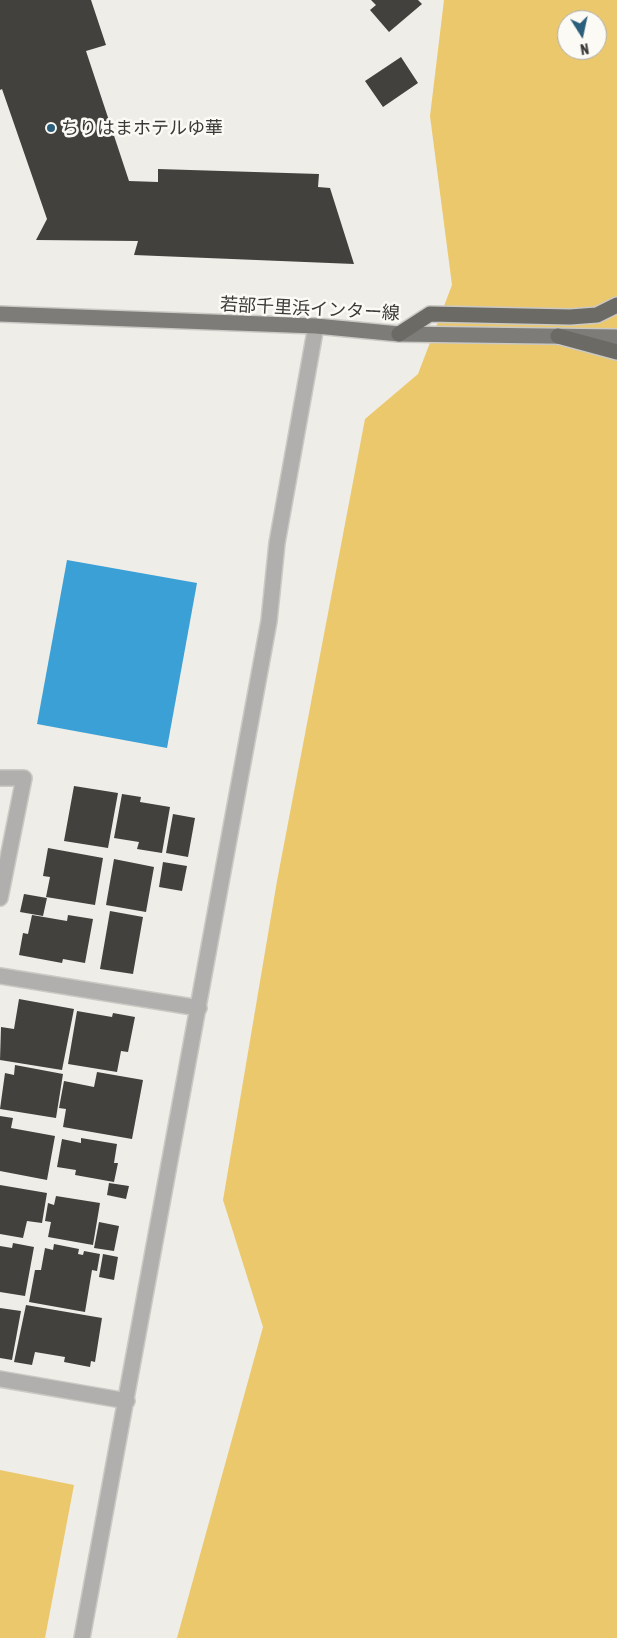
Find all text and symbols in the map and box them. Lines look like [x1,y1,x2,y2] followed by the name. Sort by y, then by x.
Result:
[557,10,607,60] north arrow
[579,40,590,57] text: N
[61,117,223,139] place label: ちりはまホテルゆ華
[45,122,57,134] marker: ちりはまホテルゆ華
[220,294,400,324] street label: 若部千里浜インター線

